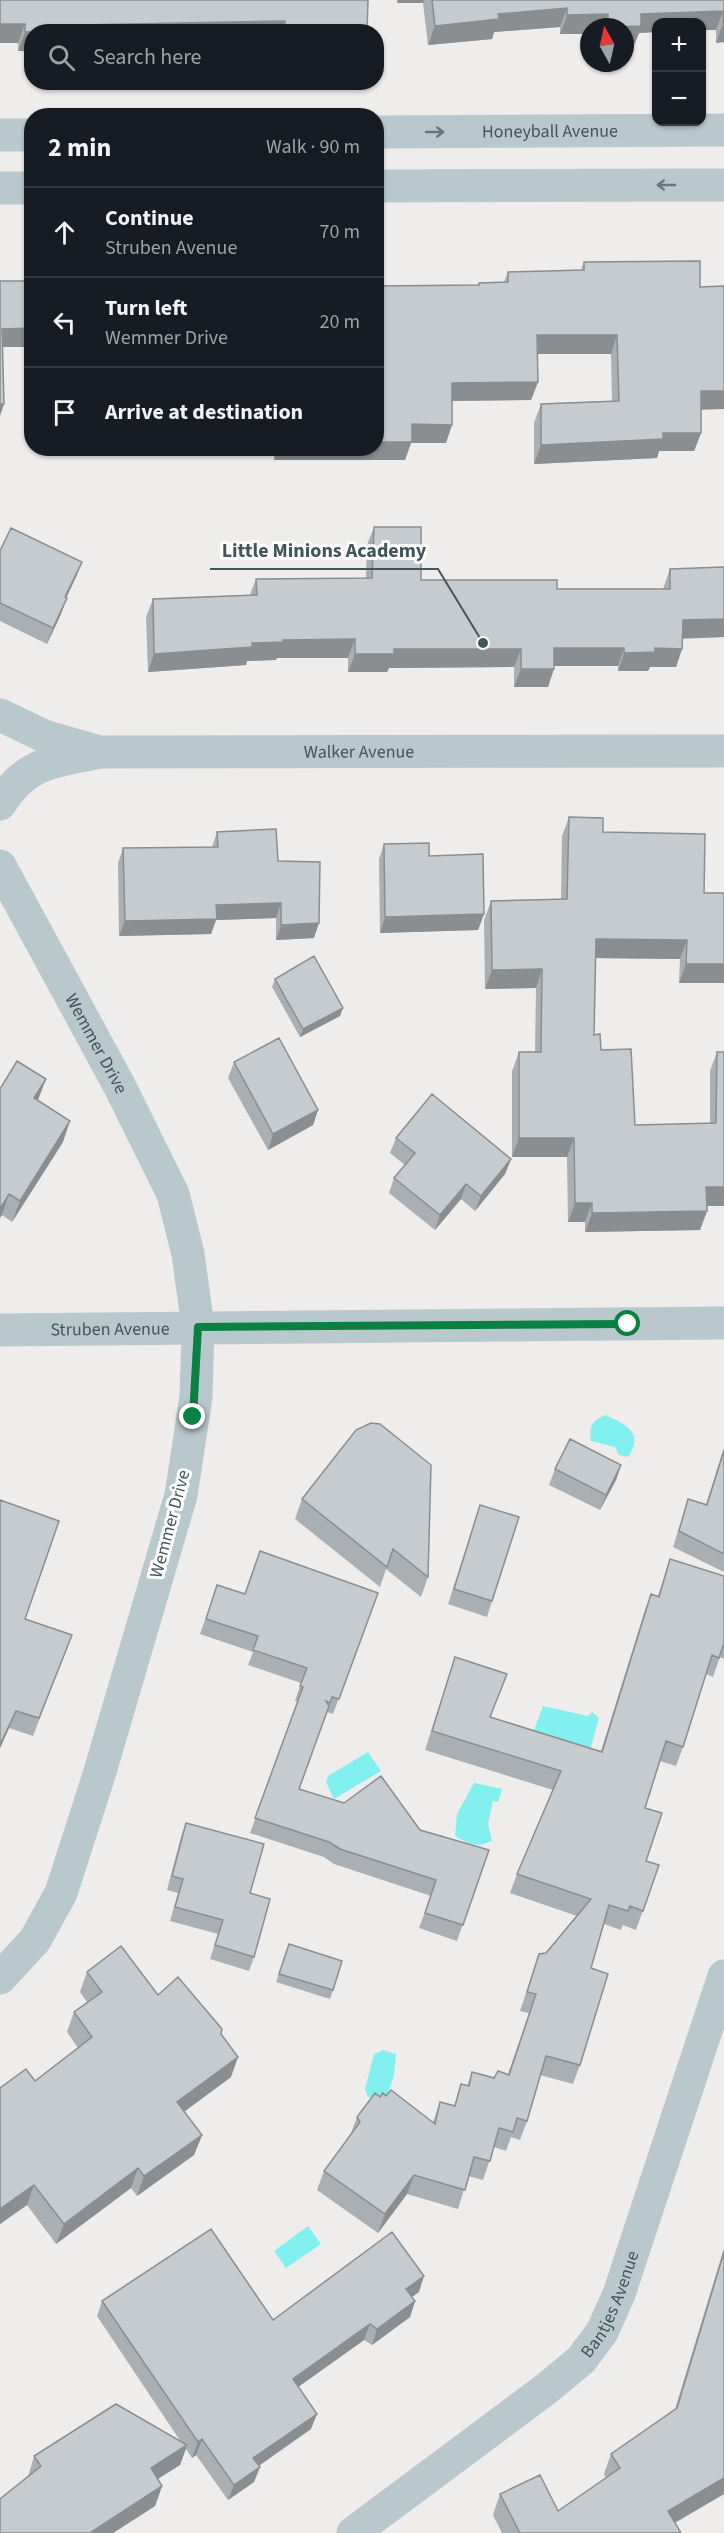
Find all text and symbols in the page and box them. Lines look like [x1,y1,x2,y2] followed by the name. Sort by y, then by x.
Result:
[580,18,634,72] north arrow
[652,18,706,126] map controls
[652,18,706,72] button: +
[24,24,384,90] search box
[45,41,78,74] icon: search
[93,41,201,73] text: Search here
[652,72,706,126] button: −
[482,118,618,144] street label: Honeyball Avenue
[424,126,444,138] one-way arrow
[48,129,111,166] text: 2 min
[266,133,360,161] text: Walk · 90 m
[656,179,676,191] one-way arrow
[105,202,194,234] text: Continue
[48,216,81,249] icon: ahead
[320,218,360,246] text: 70 m
[105,234,237,262] text: Struben Avenue
[105,292,187,324] text: Turn left
[48,306,81,339] icon: left
[320,308,360,336] text: 20 m
[105,324,228,352] text: Wemmer Drive
[48,396,81,429] icon: arrive
[105,396,303,428] text: Arrive at destination
[210,531,438,569] callout: Little Minions Academy
[222,537,427,565] text: Little Minions Academy
[304,739,414,764] street label: Walker Avenue
[59,989,134,1098] street label: Wemmer Drive
[614,1310,640,1336] route start
[50,1316,170,1342] street label: Struben Avenue
[179,1403,205,1429] route end
[144,1467,196,1581] street label: Wemmer Drive
[575,2247,645,2363] street label: Bantjes Avenue

